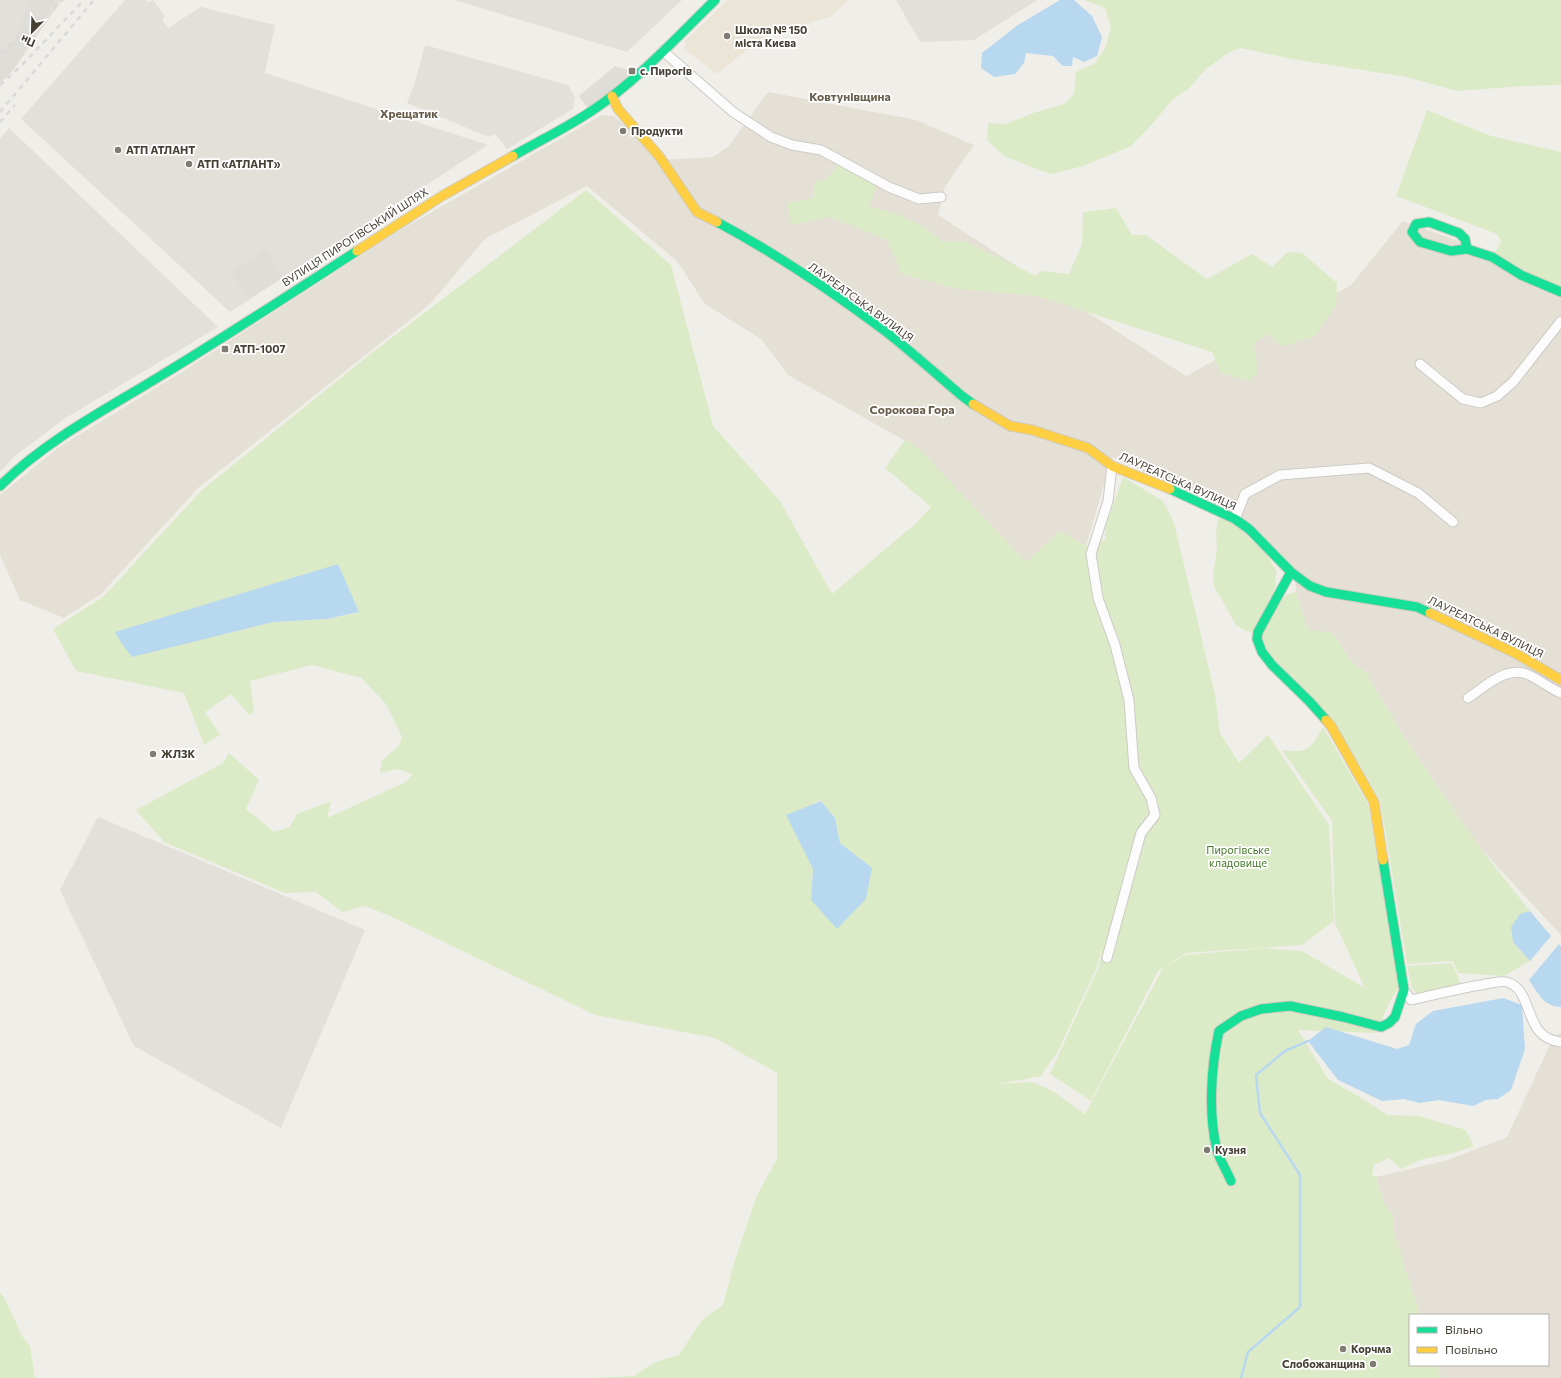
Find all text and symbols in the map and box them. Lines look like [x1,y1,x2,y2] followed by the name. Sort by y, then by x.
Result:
[12,12,52,52] north arrow
[735,23,807,49] place label: Школа № 150 міста Києва
[722,31,732,41] marker: Школа № 150 міста Києва
[19,33,37,50] text: Пн
[640,64,692,77] place label: с. Пирогів
[627,66,637,76] marker: с. Пирогів
[809,89,891,103] district label: Ковтунівщина
[380,106,438,120] district label: Хрещатик
[631,124,683,137] place label: Продукти
[618,126,628,136] marker: Продукти
[126,143,195,156] place label: АТП АТЛАНТ
[113,145,123,155] marker: АТП АТЛАНТ
[197,157,281,170] place label: АТП «АТЛАНТ»
[184,159,194,169] marker: АТП «АТЛАНТ»
[279,183,431,289] street label: ВУЛИЦЯ ПИРОГІВСЬКИЙ ШЛЯХ
[806,259,916,344] street label: ЛАУРЕАТСЬКА ВУЛИЦЯ
[233,342,286,355] place label: АТП-1007
[220,344,230,354] marker: АТП-1007
[870,402,954,416] district label: Сорокова Гора
[1118,449,1239,512] street label: ЛАУРЕАТСЬКА ВУЛИЦЯ
[1426,593,1546,660] street label: ЛАУРЕАТСЬКА ВУЛИЦЯ
[161,747,196,760] place label: ЖЛЗК
[148,749,158,759] marker: ЖЛЗК
[1206,843,1270,869] park label: Пирогівське кладовище
[1215,1143,1246,1156] place label: Кузня
[1202,1145,1212,1155] marker: Кузня
[1409,1314,1549,1366] legend
[1445,1322,1483,1336] text: Вільно
[1351,1342,1391,1355] place label: Корчма
[1445,1342,1498,1356] text: Повільно
[1338,1344,1348,1354] marker: Корчма
[1282,1357,1365,1370] place label: Слобожанщина
[1368,1359,1378,1369] marker: Слобожанщина

